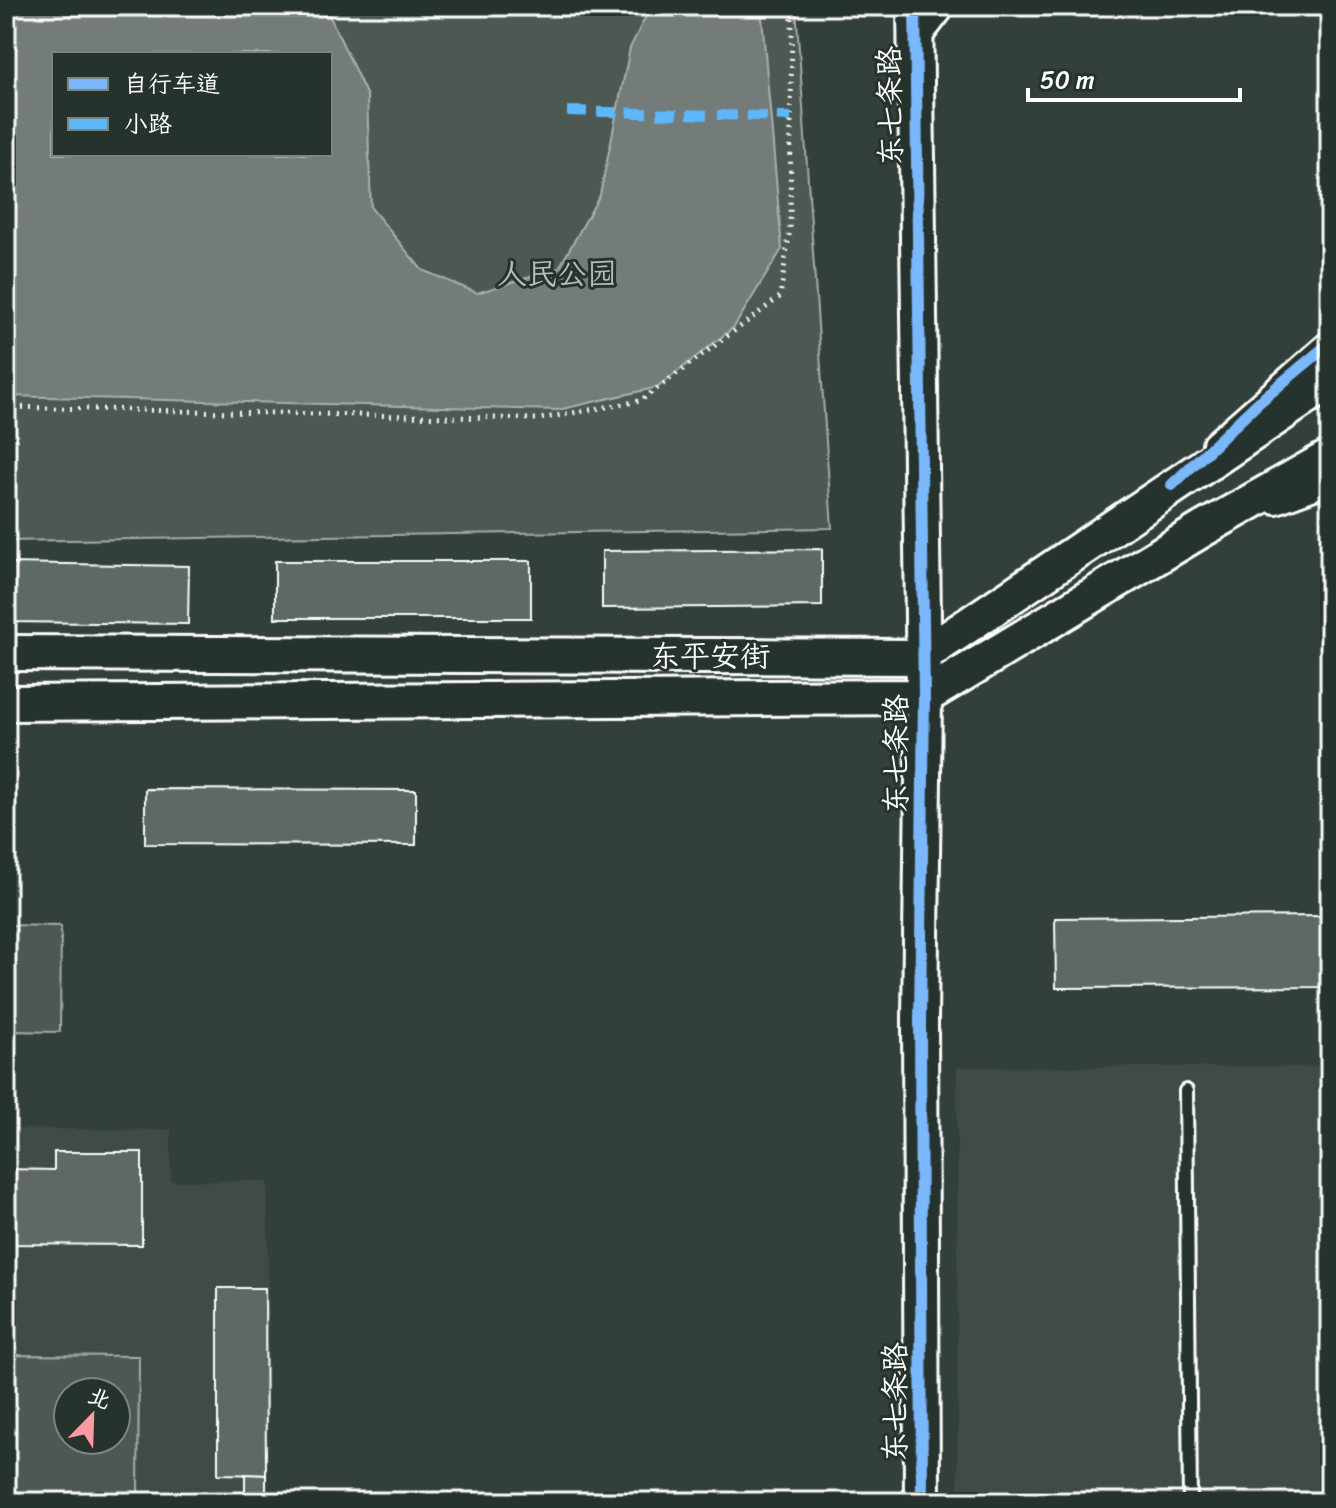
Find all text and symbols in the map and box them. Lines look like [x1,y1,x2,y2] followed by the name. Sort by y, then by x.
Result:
[862,46,918,166] street label: 东七条路
[52,52,332,156] legend
[1028,52,1240,102] scale bar
[1040,59,1095,101] text: 50 m
[124,63,220,105] text: 自行车道
[124,103,172,145] text: 小路
[497,247,617,301] park label: 人民公园
[650,629,770,683] street label: 东平安街
[869,694,923,814] street label: 东七条路
[868,1342,922,1462] street label: 东七条路
[52,1376,132,1456] north arrow
[82,1376,117,1420] text: 北

